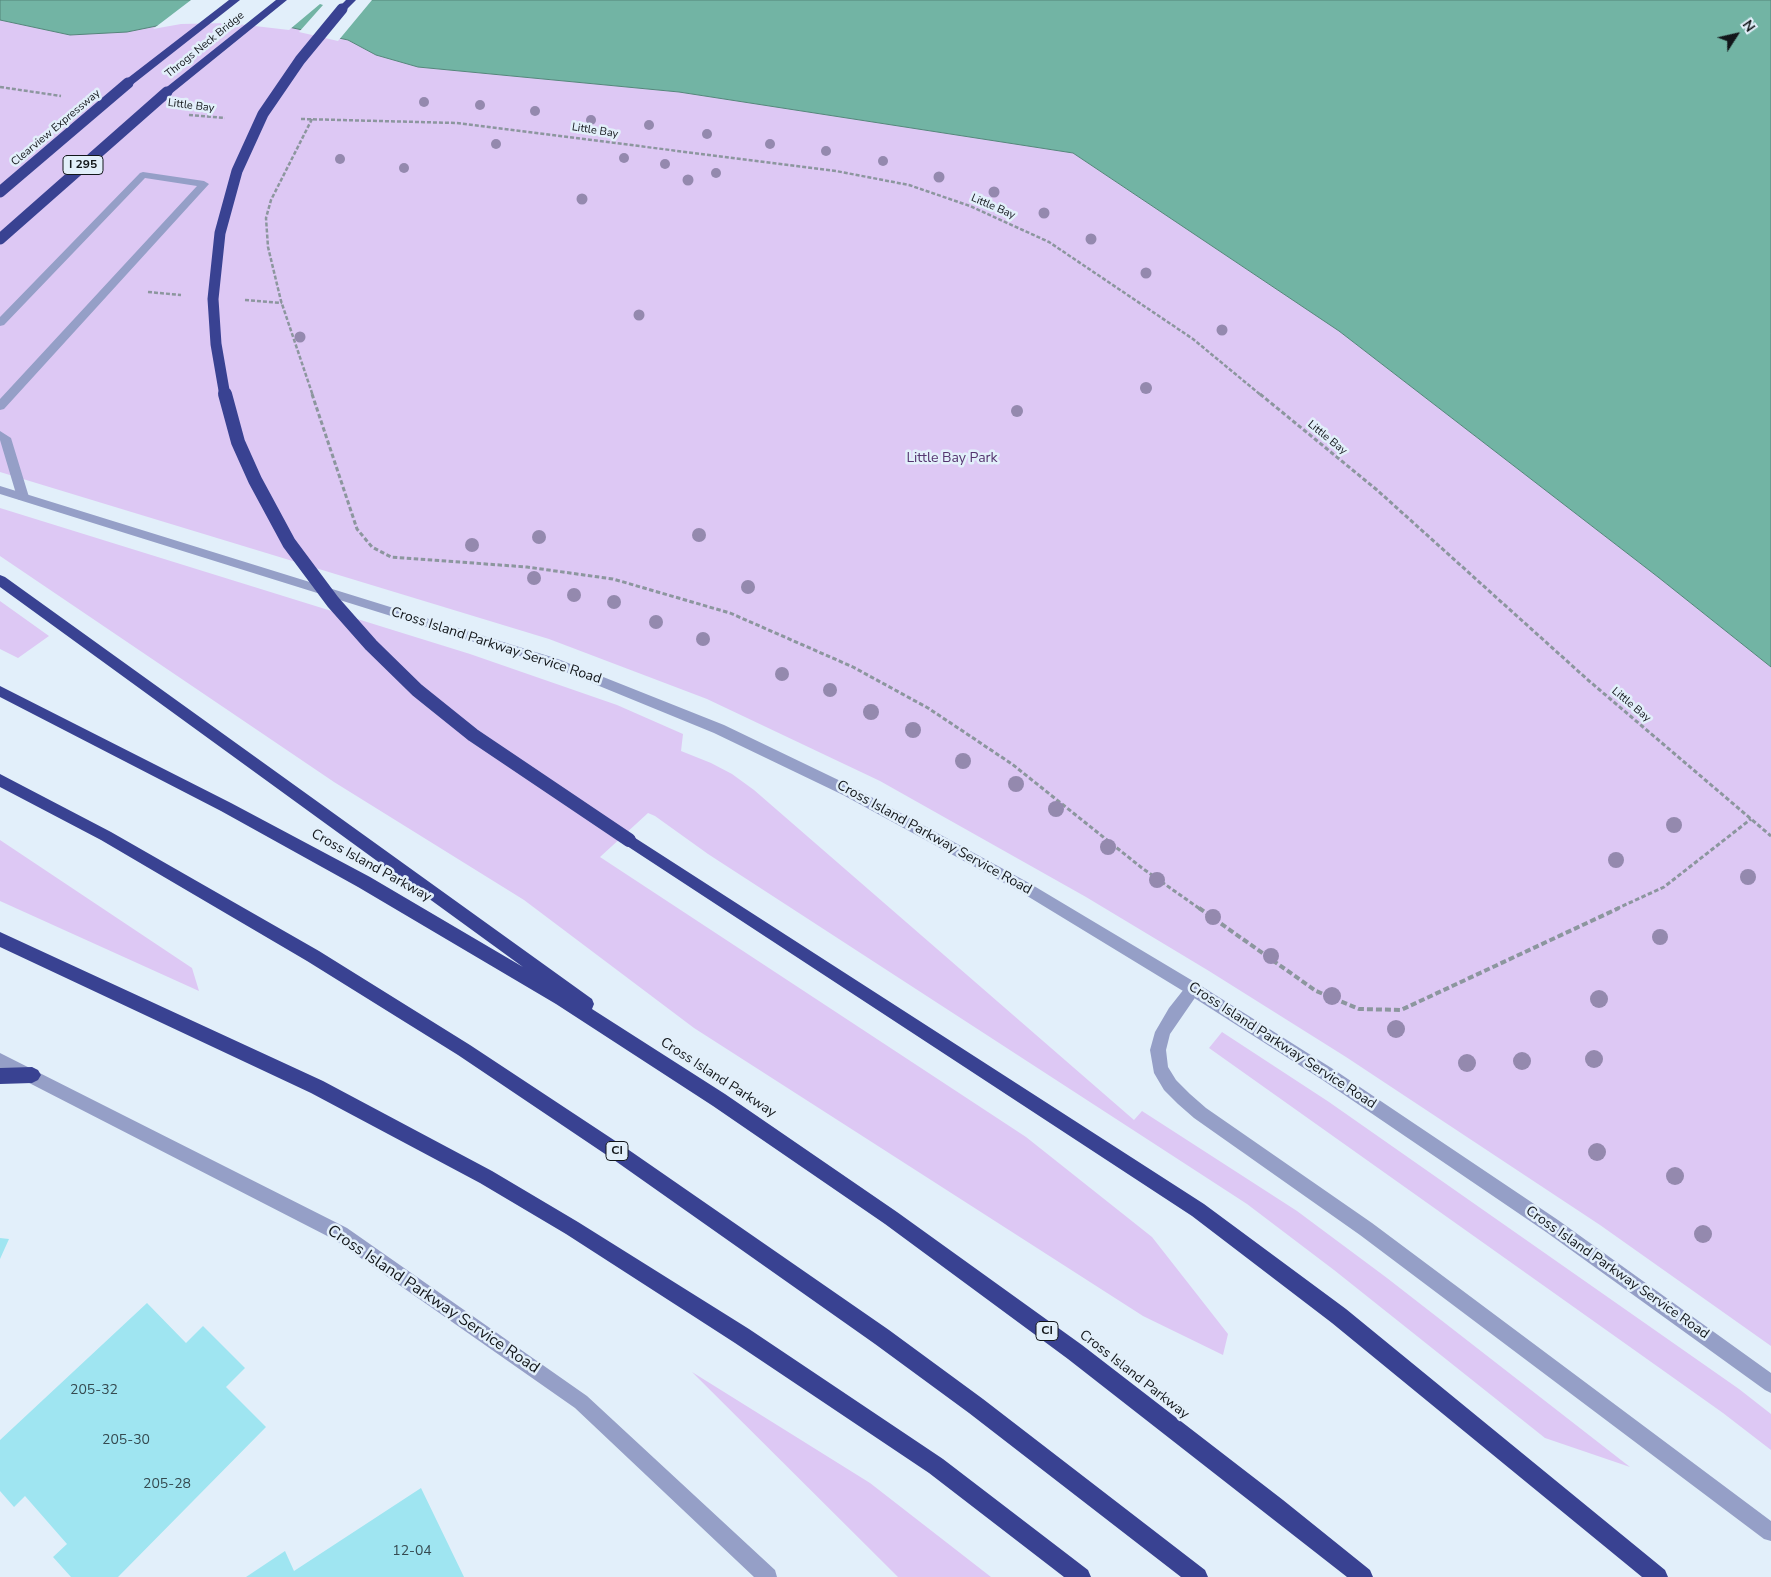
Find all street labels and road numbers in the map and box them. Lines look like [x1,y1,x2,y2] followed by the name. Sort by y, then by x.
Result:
[163,9,247,81] street label: Throgs Neck Bridge
[9,87,103,169] street label: Clearview Expressway
[167,97,215,115] street label: Little Bay
[571,121,619,141] street label: Little Bay
[63,156,103,174] road number: I 295
[969,192,1017,222] street label: Little Bay
[1305,418,1349,458] street label: Little Bay
[389,604,603,688] street label: Cross Island Parkway Service Road
[1609,685,1653,725] street label: Little Bay
[834,777,1034,899] street label: Cross Island Parkway Service Road
[308,826,434,906] street label: Cross Island Parkway
[1185,979,1379,1113] street label: Cross Island Parkway Service Road
[657,1034,779,1122] street label: Cross Island Parkway
[606,1142,628,1160] road number: CI
[1522,1203,1712,1343] street label: Cross Island Parkway Service Road
[323,1222,543,1378] street label: Cross Island Parkway Service Road
[1036,1322,1058,1340] road number: CI
[1076,1327,1192,1423] street label: Cross Island Parkway

